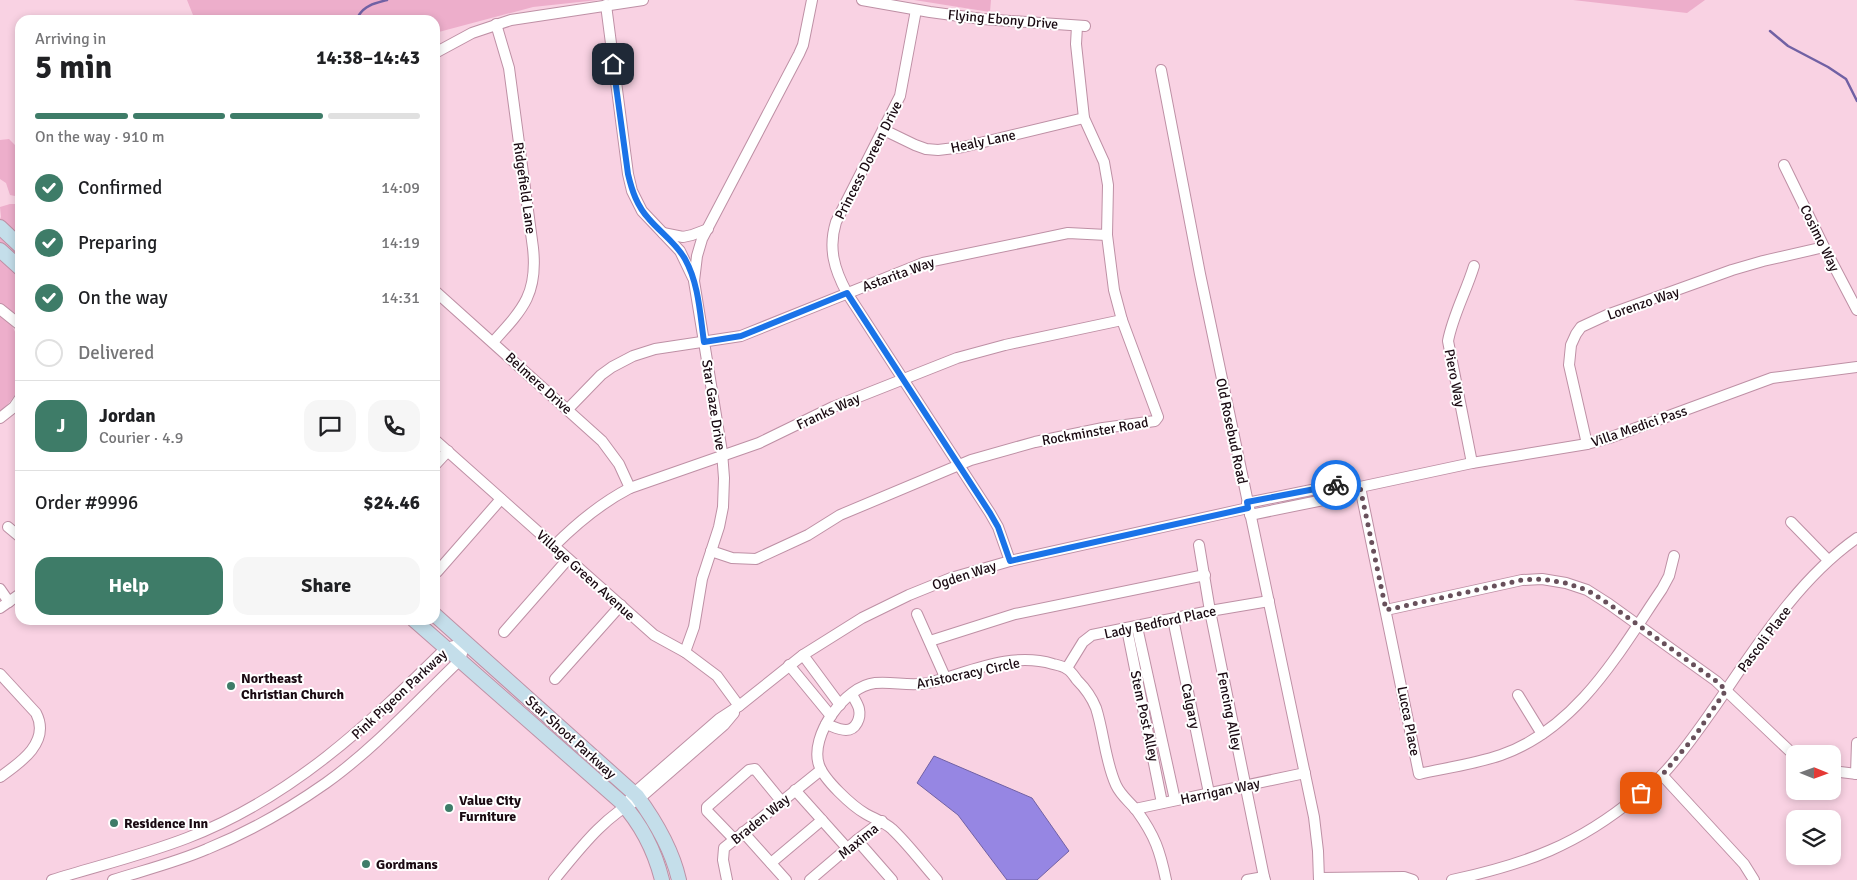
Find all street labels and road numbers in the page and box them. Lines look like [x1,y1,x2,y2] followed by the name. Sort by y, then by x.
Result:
[947,6,1059,33] street label: Flying Ebony Drive
[831,98,906,222] street label: Princess Doreen Drive
[949,126,1017,157] street label: Healy Lane
[510,141,539,235] street label: Ridgefield Lane
[1796,202,1843,275] street label: Cosimo Way
[860,253,937,295] street label: Astarita Way
[1605,283,1682,324] street label: Lorenzo Way
[1441,348,1469,409] street label: Piero Way
[502,349,576,418] street label: Belmere Drive
[698,359,729,452] street label: Star Gaze Drive
[1212,377,1251,486] street label: Old Rosebud Road
[794,389,863,433] street label: Franks Way
[1589,402,1689,451] street label: Villa Medici Pass
[1041,414,1150,449] street label: Rockminster Road
[533,527,638,624] street label: Village Green Avenue
[930,557,999,594] street label: Ogden Way
[1102,602,1218,643] street label: Lady Bedford Place
[1734,603,1795,676] street label: Pascoli Place
[348,646,451,743] street label: Pink Pigeon Parkway
[915,654,1021,693] street label: Aristocracy Circle
[1127,669,1163,764] street label: Stem Post Alley
[1214,670,1246,752] street label: Fencing Alley
[1177,682,1204,731] street label: Calgary
[1393,685,1424,757] street label: Lucca Place
[522,692,620,783] street label: Star Shoot Parkway
[1179,775,1262,808] street label: Harrigan Way
[728,790,793,848] street label: Braden Way
[835,820,882,863] street label: Maxima

